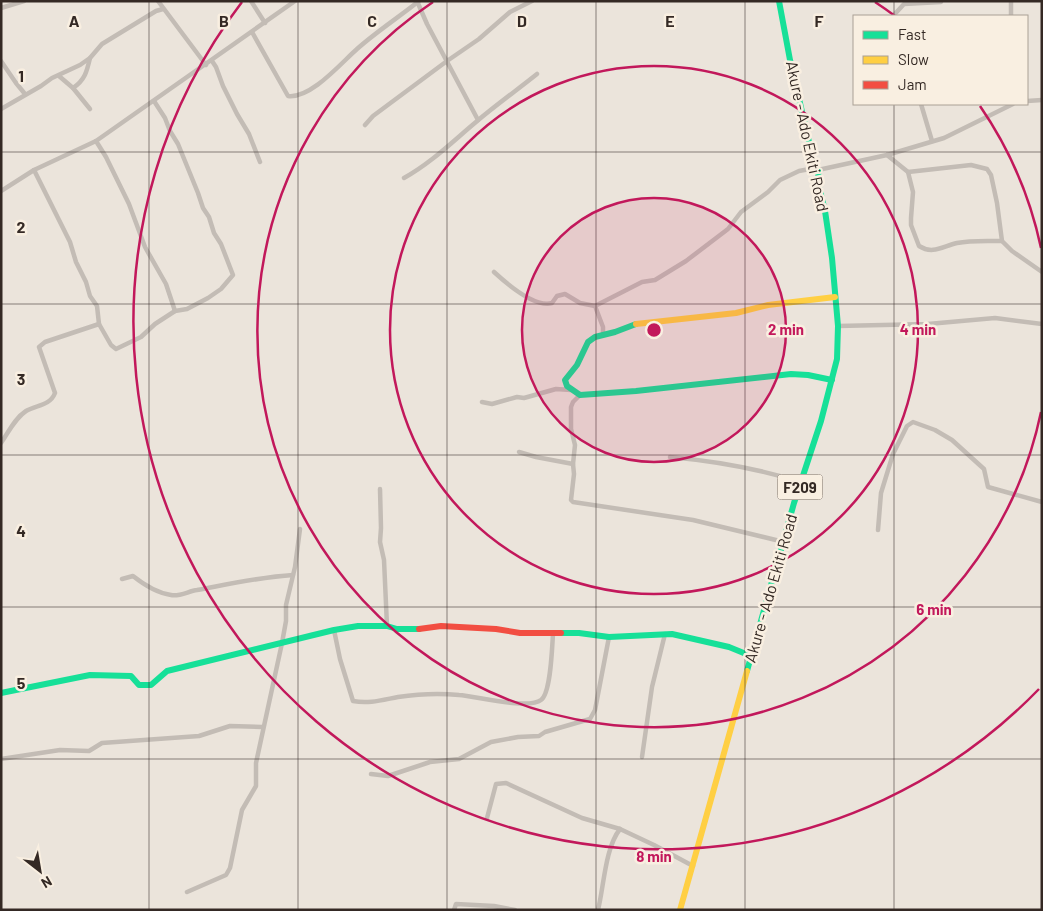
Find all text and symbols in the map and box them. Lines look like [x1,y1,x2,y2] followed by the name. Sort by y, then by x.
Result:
[69,11,80,30] text: A
[219,11,229,30] text: B
[367,11,377,30] text: C
[517,11,527,30] text: D
[665,11,675,30] text: E
[815,11,824,30] text: F
[853,15,1028,105] legend
[898,25,926,43] text: Fast
[898,50,929,68] text: Slow
[783,59,833,213] street label: Akure - Ado Ekiti Road
[18,66,24,85] text: 1
[898,75,927,93] text: Jam
[17,217,26,236] text: 2
[768,320,804,338] text: 2 min
[900,320,936,338] text: 4 min
[645,321,663,339] centre of rings
[17,369,25,388] text: 3
[778,474,822,500] road number: F209
[740,512,800,664] street label: Akure - Ado Ekiti Road
[16,521,26,540] text: 4
[916,600,952,618] text: 6 min
[17,673,26,692] text: 5
[15,846,65,896] north arrow
[636,847,672,865] text: 8 min
[39,873,55,892] text: N

